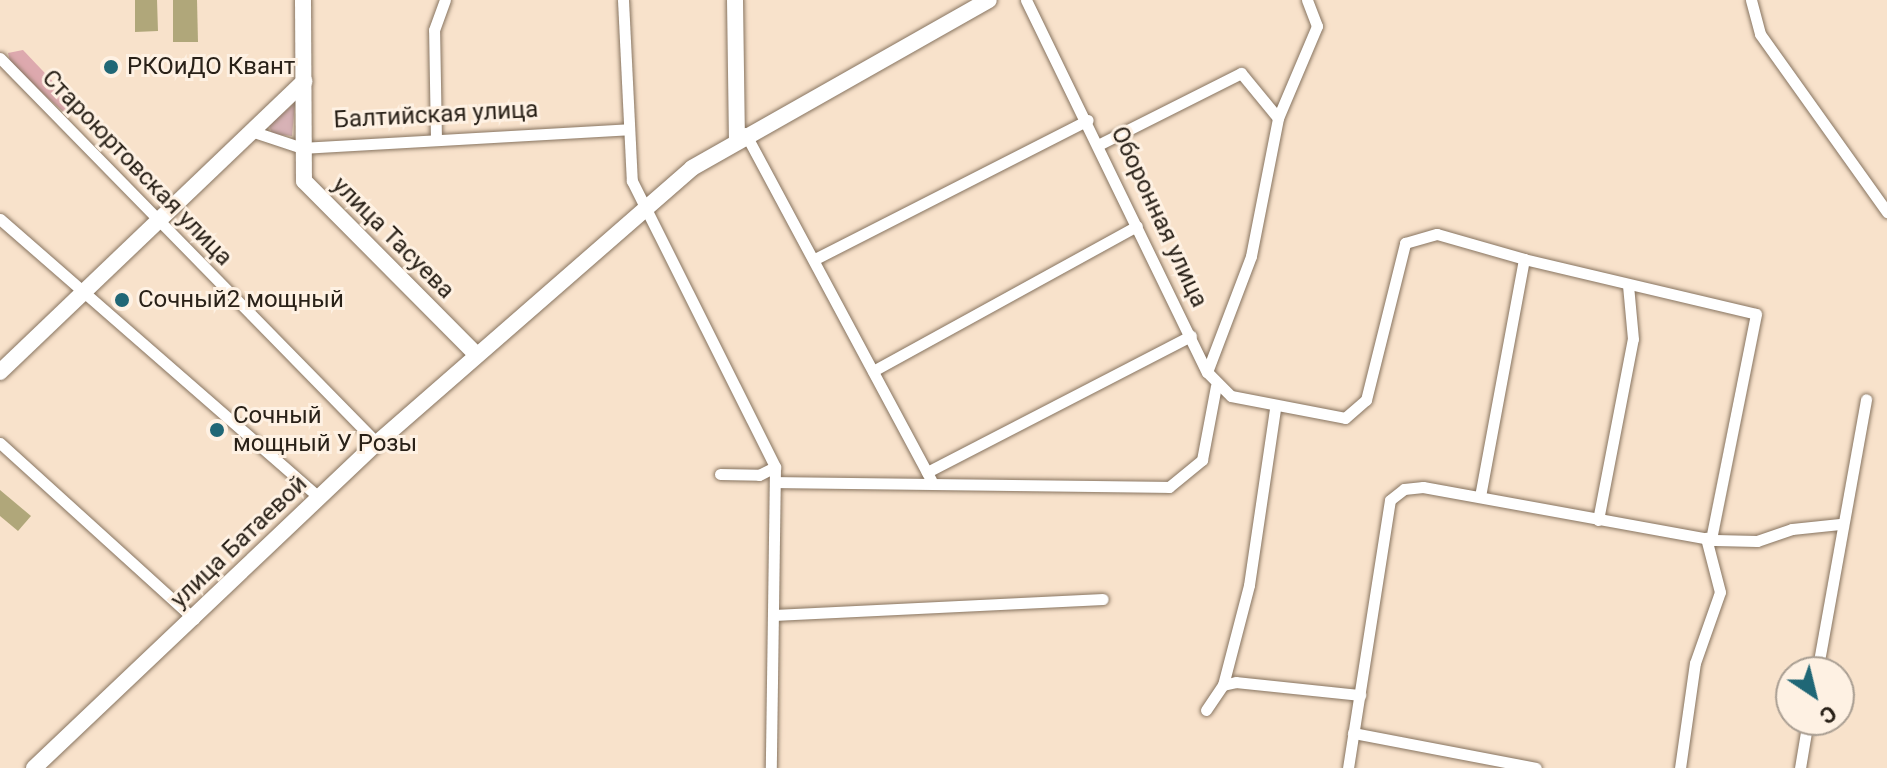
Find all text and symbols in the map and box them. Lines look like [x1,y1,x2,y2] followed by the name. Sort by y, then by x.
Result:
[127,53,295,81] place label: РКОиДО Квант
[102,58,120,76] marker: РКОиДО Квант
[36,64,238,272] street label: Староюртовская улица
[333,95,539,135] street label: Балтийская улица
[1104,122,1214,312] street label: Оборонная улица
[326,171,460,305] street label: улица Тасуева
[138,286,344,314] place label: Сочный2 мощный
[113,291,131,309] marker: Сочный2 мощный
[233,402,417,458] place label: Сочный мощный У Розы
[208,421,226,439] marker: Сочный мощный У Розы
[165,470,313,614] street label: улица Батаевой
[1775,656,1855,736] north arrow
[1815,700,1841,729] text: С

